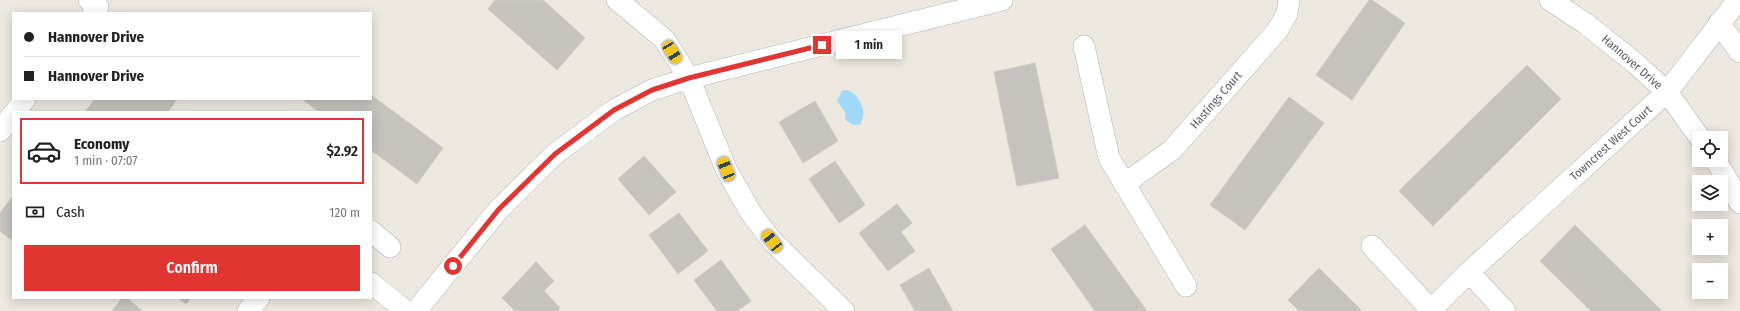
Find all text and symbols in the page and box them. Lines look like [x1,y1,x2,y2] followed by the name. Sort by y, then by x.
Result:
[48,28,144,46] text: Hannover Drive
[836,31,902,59] callout: 1 min
[1599,32,1665,92] street label: Hannover Drive
[813,36,831,54] route end
[855,37,883,52] text: 1 min
[661,39,683,65] car
[48,67,144,85] text: Hannover Drive
[1187,68,1245,132] street label: Hastings Court
[1567,102,1655,183] street label: Towncrest West Court
[1692,131,1728,299] map controls
[1692,131,1728,167] button: locate
[26,133,62,169] icon: car
[74,135,129,153] text: Economy
[327,142,358,160] text: $2.92
[74,153,137,168] text: 1 min · 07:07
[716,156,736,182] car
[1692,175,1728,211] button: layers
[24,201,46,223] icon: cash
[56,203,85,221] text: Cash
[329,205,360,220] text: 120 m
[1692,219,1728,255] button: +
[760,228,784,254] car
[24,245,360,291] button: Confirm
[444,257,462,275] route start
[1692,263,1728,299] button: −

